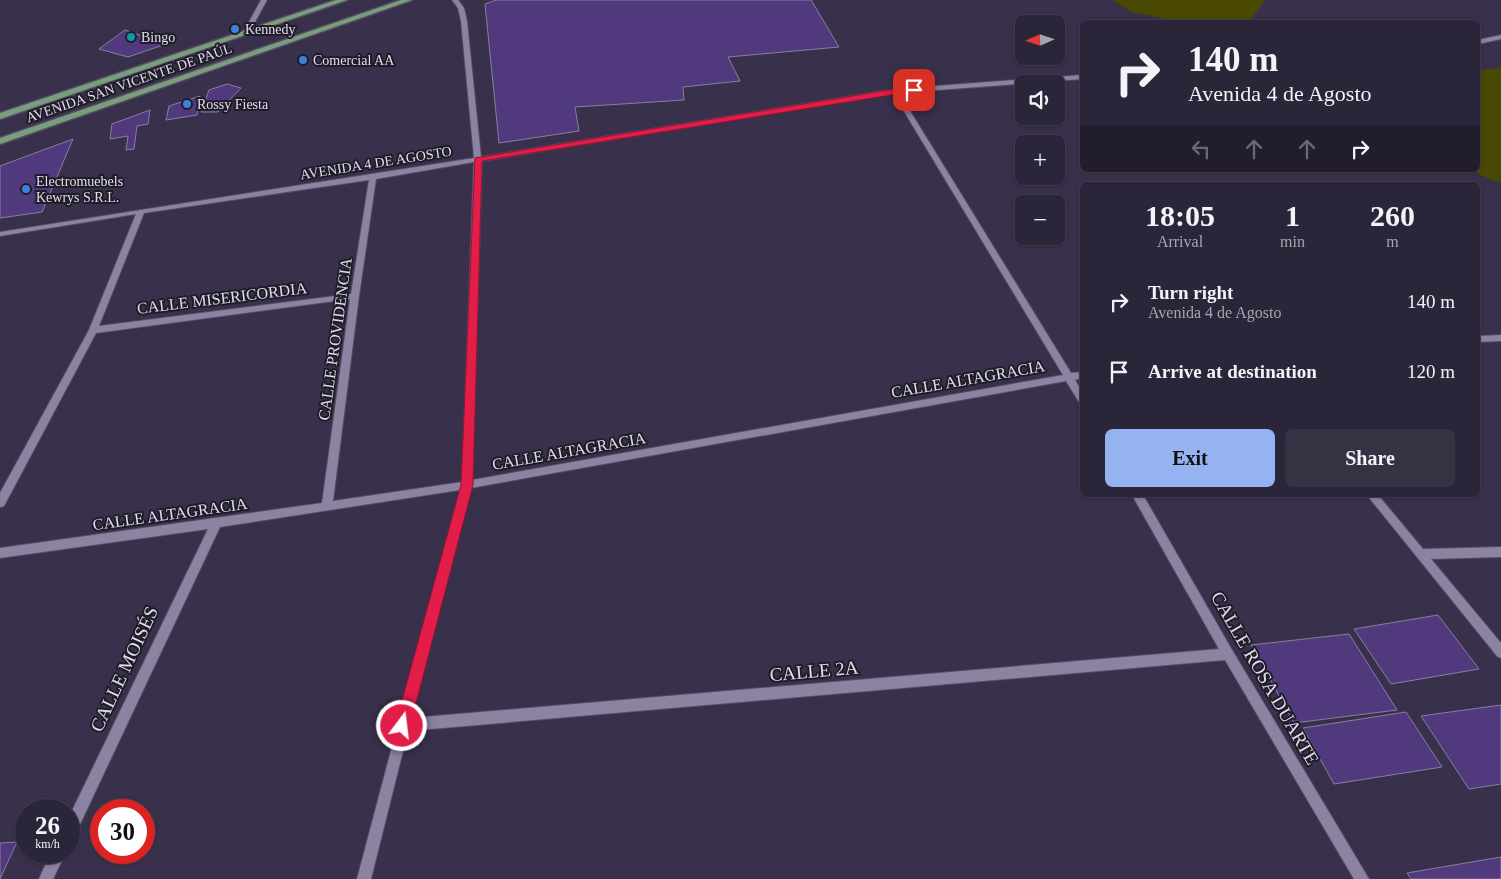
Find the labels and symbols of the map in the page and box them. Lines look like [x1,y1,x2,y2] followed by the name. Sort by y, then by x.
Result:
[1015,15,1065,65] north arrow
[245,22,296,37] place label: Kennedy
[229,23,241,35] marker: Kennedy
[141,30,175,45] place label: Bingo
[125,31,137,43] marker: Bingo
[24,40,234,125] street label: AVENIDA SAN VICENTE DE PAÚL
[313,53,395,68] place label: Comercial AA
[297,54,309,66] marker: Comercial AA
[893,69,935,111] pin
[197,97,269,112] place label: Rossy Fiesta
[181,98,193,110] marker: Rossy Fiesta
[299,144,453,182] street label: AVENIDA 4 DE AGOSTO
[36,174,123,205] place label: Electromuebels Kewrys S.R.L.
[20,183,32,195] marker: Electromuebels Kewrys S.R.L.
[315,256,355,421] street label: CALLE PROVIDENCIA
[136,279,308,317] street label: CALLE MISERICORDIA
[890,357,1047,401] street label: CALLE ALTAGRACIA
[491,429,648,473] street label: CALLE ALTAGRACIA
[92,495,249,533] street label: CALLE ALTAGRACIA
[1207,588,1323,768] street label: CALLE ROSA DUARTE
[86,603,162,735] street label: CALLE MOISÉS
[769,657,860,685] street label: CALLE 2A
[375,699,427,751] position arrow
[90,799,155,864] speed limit sign: 30

